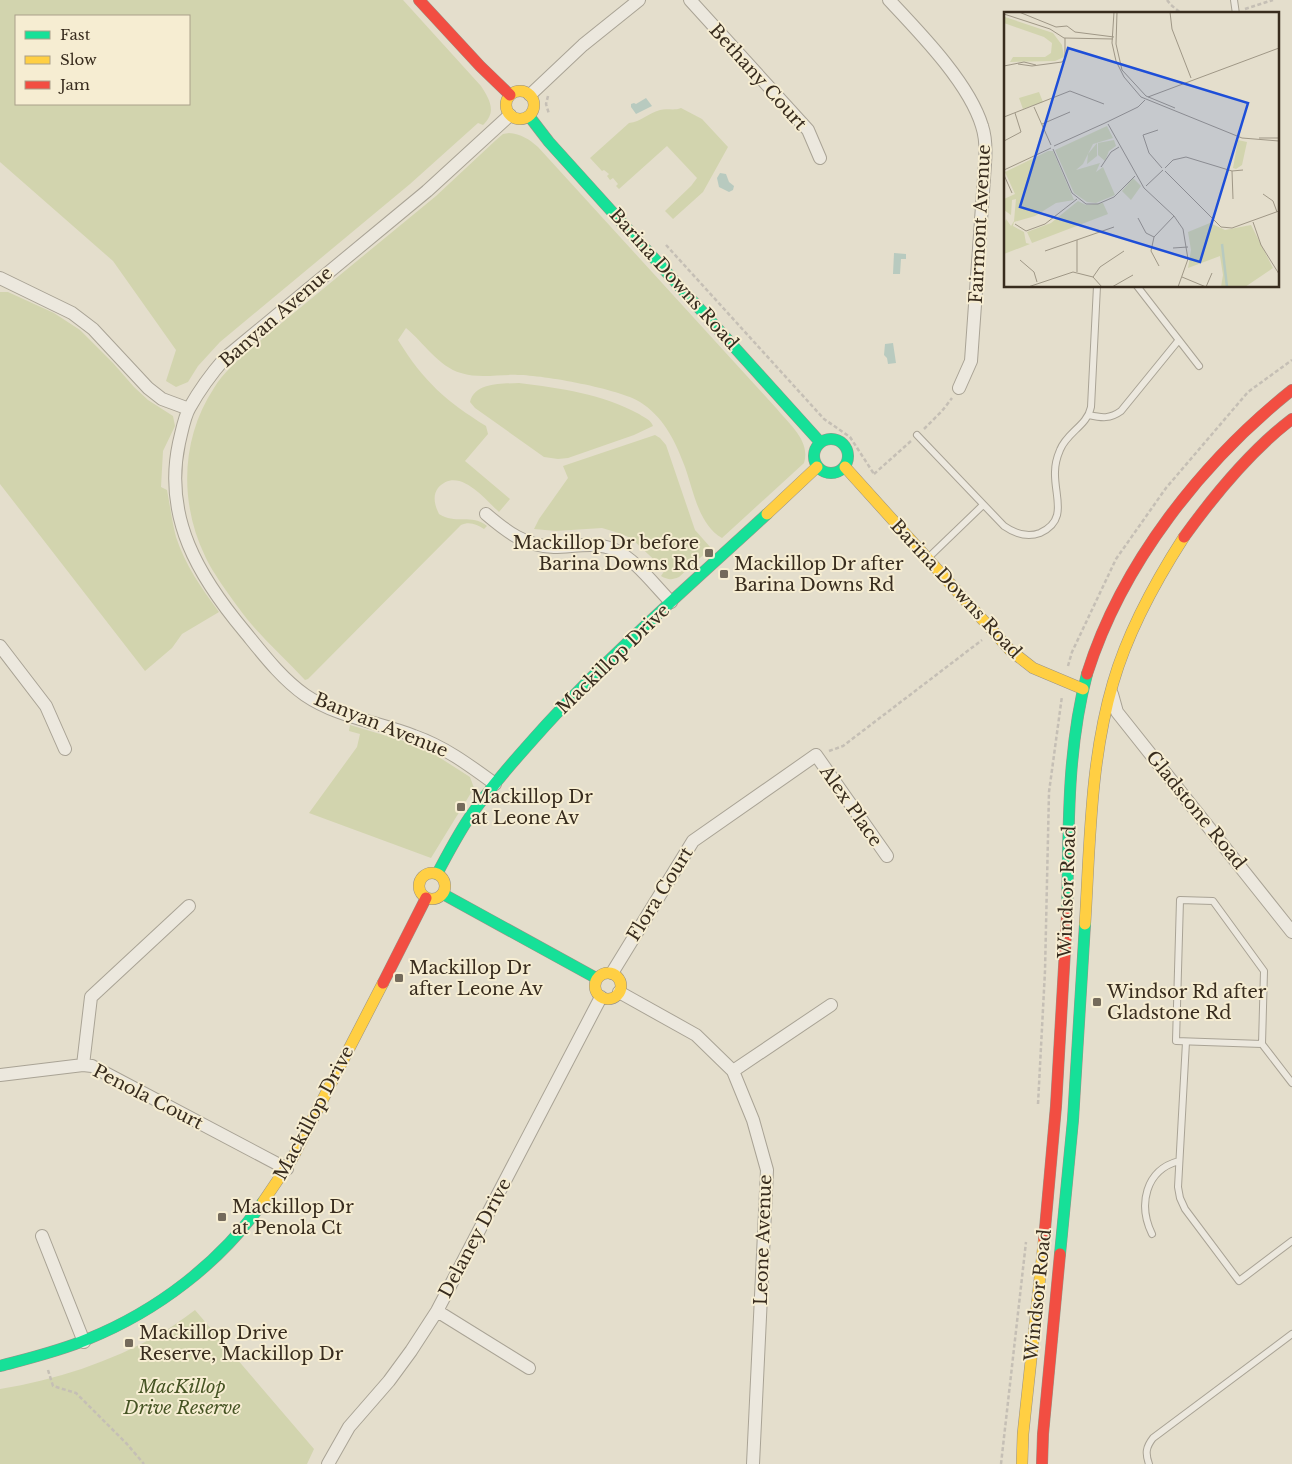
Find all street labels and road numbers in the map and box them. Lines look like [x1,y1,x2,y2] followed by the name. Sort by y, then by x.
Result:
[705,19,812,135] street label: Bethany Court
[965,144,995,304] street label: Fairmont Avenue
[605,204,743,354] street label: Barina Downs Road
[215,262,337,372] street label: Banyan Avenue
[886,515,1026,663] street label: Barina Downs Road
[552,599,674,719] street label: Mackillop Drive
[311,688,451,762] street label: Banyan Avenue
[1141,746,1251,874] street label: Gladstone Road
[814,760,887,851] street label: Alex Place
[1054,825,1080,960] street label: Windsor Road
[622,843,698,945] street label: Flora Court
[269,1042,359,1184] street label: Mackillop Drive
[89,1060,207,1134] street label: Penola Court
[750,1174,776,1306] street label: Leone Avenue
[434,1175,516,1301] street label: Delaney Drive
[1020,1228,1056,1363] street label: Windsor Road

